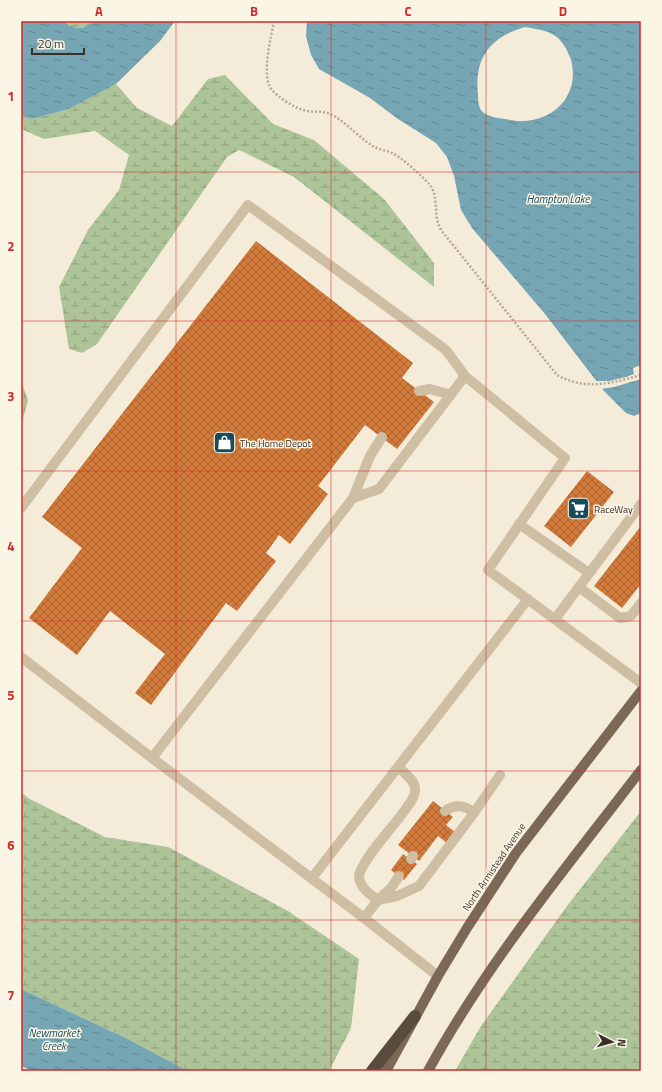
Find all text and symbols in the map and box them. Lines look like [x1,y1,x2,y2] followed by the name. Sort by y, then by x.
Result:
[95,1,103,21] text: A
[250,1,258,21] text: B
[404,1,412,21] text: C
[559,1,567,21] text: D
[32,30,84,56] scale bar
[38,34,64,53] text: 20 m
[7,86,15,106] text: 1
[526,191,590,207] water label: Hampton Lake
[7,236,15,256] text: 2
[7,386,15,406] text: 3
[212,430,238,456] shop icon: The Home Depot
[240,436,311,451] place label: The Home Depot
[566,496,592,522] supermarket icon: RaceWay
[594,502,633,517] place label: RaceWay
[7,536,15,556] text: 4
[7,685,15,705] text: 5
[459,820,529,914] street label: North Armistead Avenue
[7,835,15,855] text: 6
[7,985,15,1005] text: 7
[592,1022,632,1062] north arrow
[29,1025,81,1054] water label: Newmarket Creek
[614,1038,630,1048] text: N

